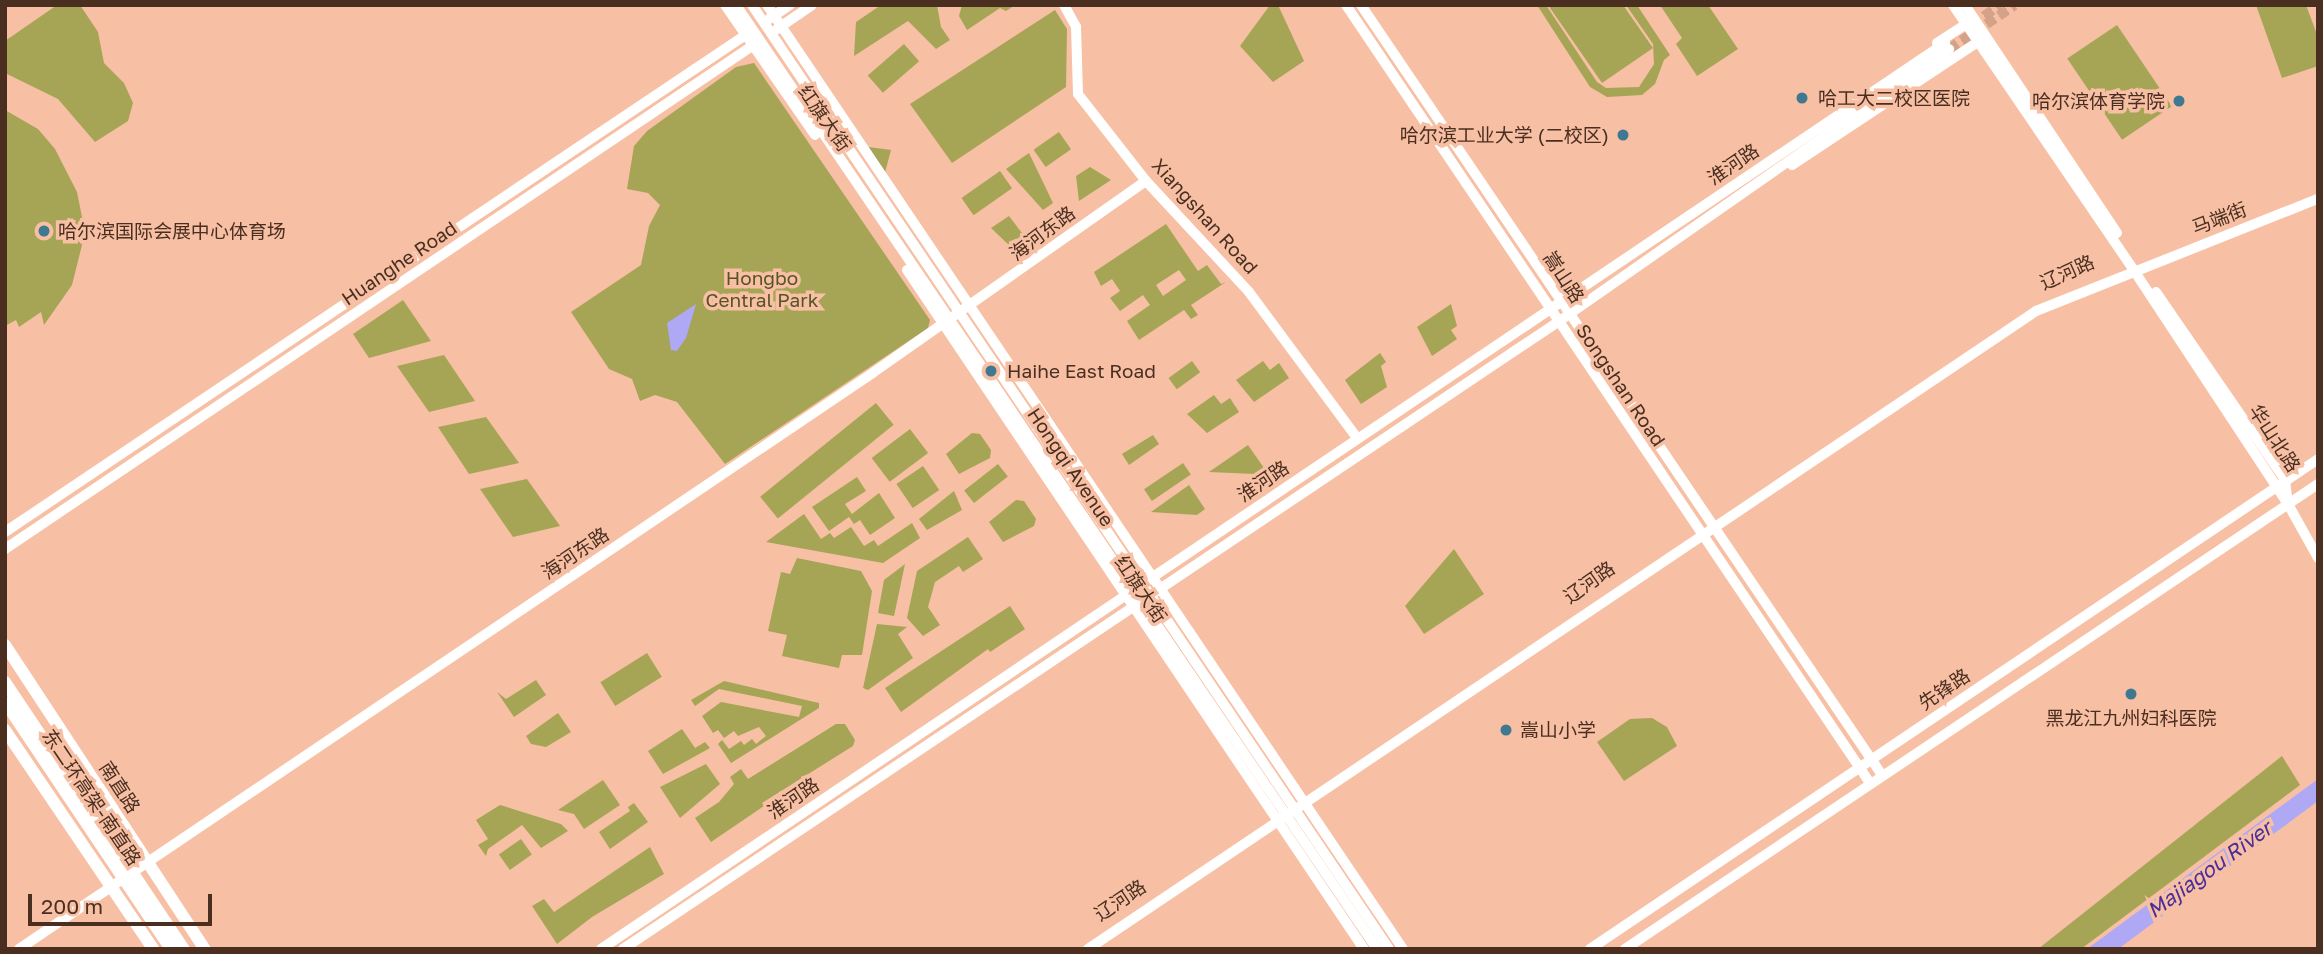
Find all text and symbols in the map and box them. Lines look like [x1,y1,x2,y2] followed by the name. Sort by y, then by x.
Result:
[794,80,856,156] street label: 红旗大街
[1818,87,1970,109] place label: 哈工大二校区医院
[1792,88,1812,108] marker: 哈工大二校区医院
[2032,90,2165,112] place label: 哈尔滨体育学院
[2171,93,2187,109] marker: 哈尔滨体育学院
[1400,124,1609,146] place label: 哈尔滨工业大学 (二校区)
[1615,127,1631,143] marker: 哈尔滨工业大学 (二校区)
[1703,139,1763,189] street label: 淮河路
[1147,154,1263,278] street label: Xiangshan Road
[2188,197,2250,239] street label: 马端街
[1005,201,1079,265] street label: 海河东路
[337,216,461,310] street label: Huanghe Road
[58,220,286,242] place label: 哈尔滨国际会展中心体育场
[36,223,52,239] marker: 哈尔滨国际会展中心体育场
[1539,247,1589,307] street label: 嵩山路
[2036,250,2098,294] street label: 辽河路
[706,267,818,311] park label: Hongbo Central Park
[1572,320,1670,450] street label: Songshan Road
[1007,360,1156,382] place label: Haihe East Road
[981,361,1001,381] marker: Haihe East Road
[2245,400,2305,476] street label: 华山北路
[1023,404,1119,530] street label: Hongqi Avenue
[1233,456,1293,506] street label: 淮河路
[537,522,613,584] street label: 海河东路
[1110,551,1172,627] street label: 红旗大街
[1559,556,1619,608] street label: 辽河路
[1914,664,1974,714] street label: 先锋路
[2121,684,2141,704] marker: 黑龙江九州妇科医院
[2046,707,2216,729] place label: 黑龙江九州妇科医院
[1520,719,1596,741] place label: 嵩山小学
[1498,722,1514,738] marker: 嵩山小学
[38,725,146,869] street label: 东二环高架-南直路
[95,757,145,817] street label: 南直路
[763,773,823,823] street label: 淮河路
[2142,815,2276,923] water label: Majiagou River
[1090,875,1150,925] street label: 辽河路
[32,880,215,924] scale bar
[41,893,103,919] text: 200 m

